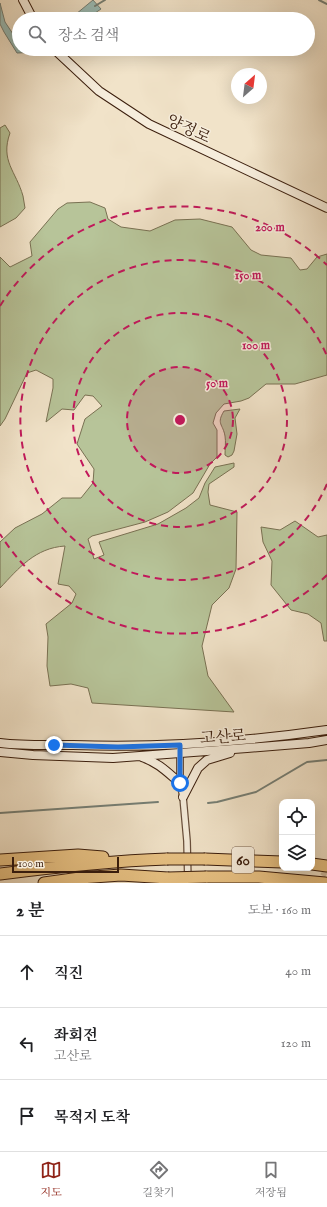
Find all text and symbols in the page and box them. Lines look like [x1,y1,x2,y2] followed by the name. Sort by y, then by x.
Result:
[12,12,315,56] search box
[26,23,48,45] icon: search
[58,26,119,45] text: 장소 검색
[231,68,267,104] north arrow
[163,111,214,149] street label: 양정로
[255,220,285,235] text: 200 m
[235,268,262,283] text: 150 m
[242,338,271,353] text: 100 m
[206,376,229,391] text: 50 m
[173,413,187,427] centre of rings
[199,726,248,750] street label: 고산로
[45,736,63,754] route end
[171,774,189,792] route start
[279,799,315,871] map controls
[279,799,315,835] button: locate
[279,835,315,871] button: layers
[232,847,254,873] road number: 60
[12,855,119,874] scale bar
[18,857,44,871] text: 100 m
[16,901,44,922] text: 2 분
[248,902,311,919] text: 도보 · 160 m
[16,961,38,983] icon: ahead
[285,963,311,980] text: 40 m
[54,964,83,983] text: 직진
[54,1026,97,1045] text: 좌회전
[16,1033,38,1055] icon: left
[281,1035,311,1052] text: 120 m
[54,1048,92,1065] text: 고산로
[16,1105,38,1127] icon: arrive
[54,1108,130,1127] text: 목적지 도착
[40,1159,62,1200] tab: 지도
[143,1159,175,1200] tab: 길찾기
[255,1159,287,1200] tab: 저장됨

